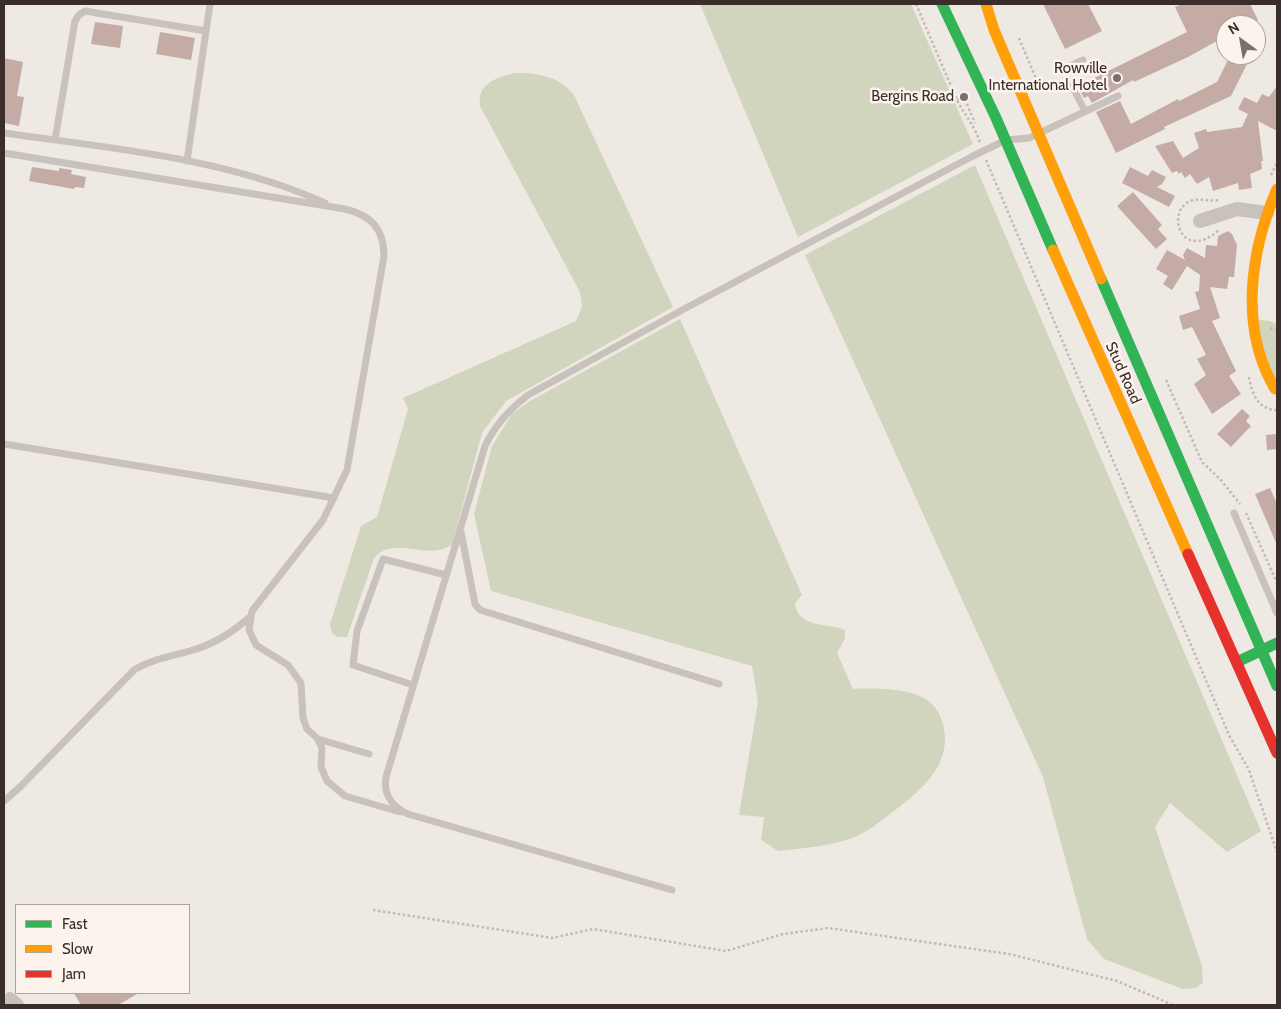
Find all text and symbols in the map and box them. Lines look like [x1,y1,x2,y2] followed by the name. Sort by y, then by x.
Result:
[1216,15,1266,65] north arrow
[1225,18,1243,38] text: N
[988,60,1107,95] place label: Rowville International Hotel
[1111,72,1123,84] marker: Rowville International Hotel
[871,88,954,106] place label: Bergins Road
[958,91,970,103] marker: Bergins Road
[1101,339,1145,407] street label: Stud Road
[15,904,190,994] legend
[62,915,87,933] text: Fast
[62,940,93,958] text: Slow
[62,965,86,983] text: Jam

